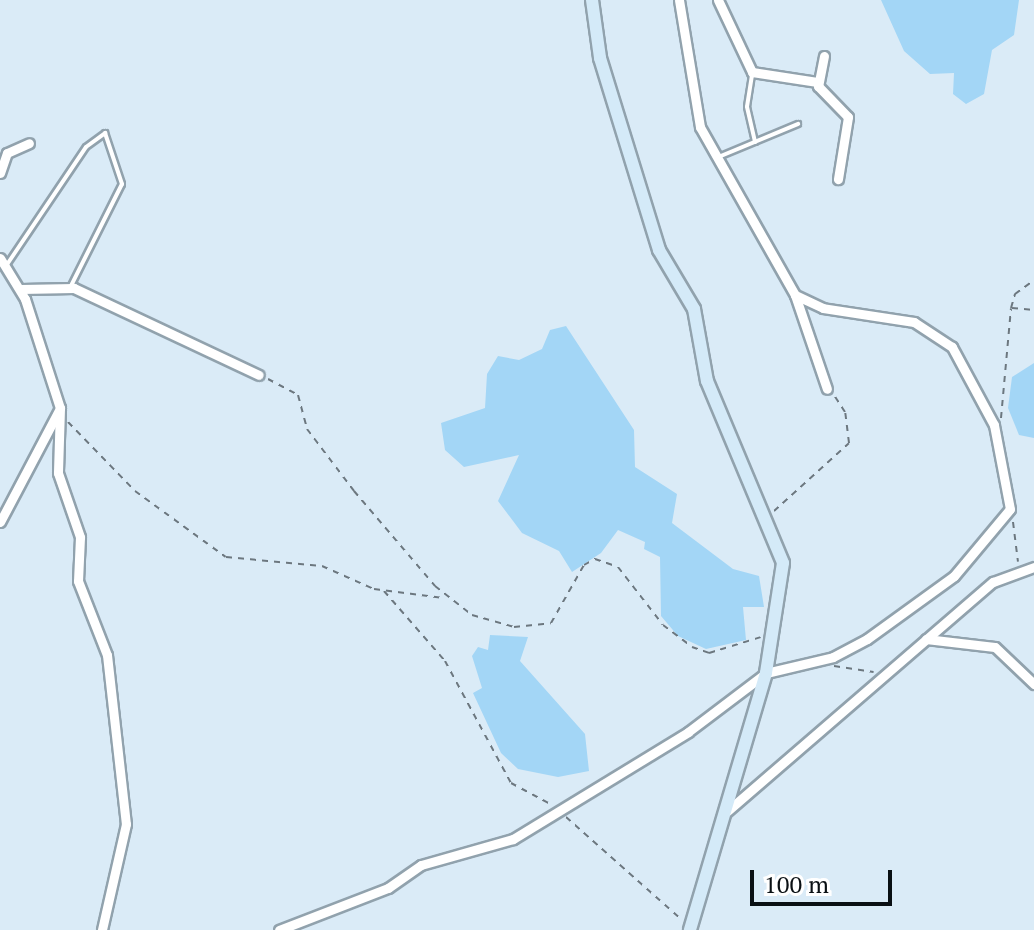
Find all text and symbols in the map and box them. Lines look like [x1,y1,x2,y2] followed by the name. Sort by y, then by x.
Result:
[754,854,896,904] scale bar
[764,868,829,900] text: 100 m

